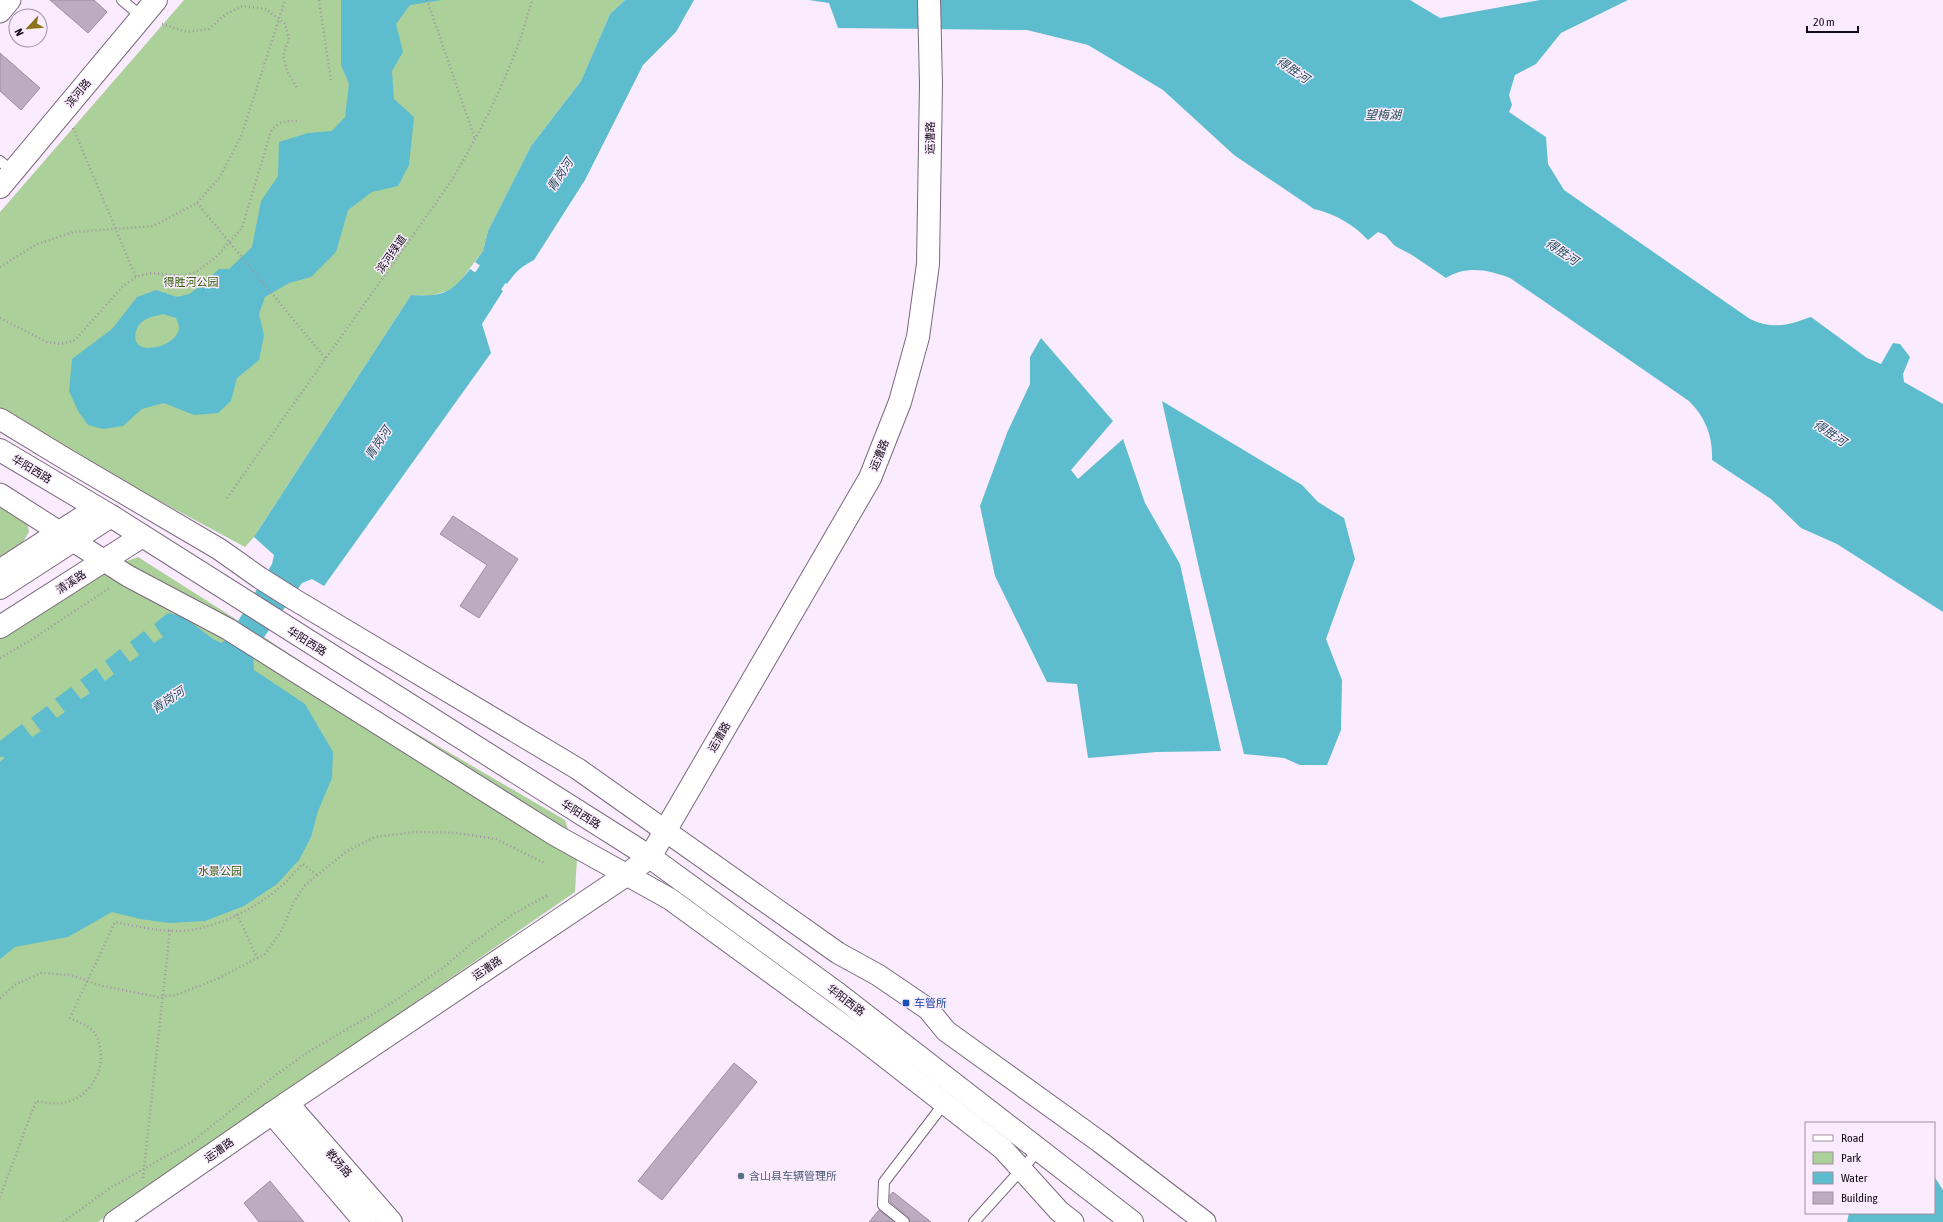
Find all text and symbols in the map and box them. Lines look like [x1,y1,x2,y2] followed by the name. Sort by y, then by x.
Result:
[8,8,48,48] north arrow
[1807,8,1858,34] scale bar
[1813,15,1835,29] text: 20 m
[12,27,26,38] text: N
[1274,54,1313,87] water label: 得胜河
[63,77,93,109] street label: 滨河路
[1365,108,1403,122] water label: 望梅湖
[924,121,936,155] street label: 运漕路
[544,155,577,194] water label: 青岗河
[373,233,409,275] street label: 滨河绿道
[1543,236,1582,269] water label: 得胜河
[164,276,219,288] park label: 得胜河公园
[1811,417,1850,450] water label: 得胜河
[362,423,395,462] water label: 青岗河
[867,437,891,473] street label: 运漕路
[10,453,54,485] street label: 华阳西路
[54,568,88,596] street label: 清溪路
[285,624,329,658] street label: 华阳西路
[149,683,189,716] water label: 青岗河
[706,720,732,754] street label: 运漕路
[559,797,603,831] street label: 华阳西路
[198,865,242,877] park label: 水景公园
[470,954,504,982] street label: 运漕路
[825,982,867,1018] street label: 华阳西路
[914,997,947,1009] place label: 车管所
[901,998,911,1008] marker: 车管所
[1805,1122,1935,1214] legend
[1841,1131,1864,1145] text: Road
[202,1136,236,1164] street label: 运漕路
[324,1147,354,1179] street label: 教场路
[1841,1151,1862,1165] text: Park
[749,1170,837,1182] place label: 含山县车辆管理所
[736,1171,746,1181] marker: 含山县车辆管理所
[1841,1171,1868,1185] text: Water
[1841,1191,1879,1205] text: Building

